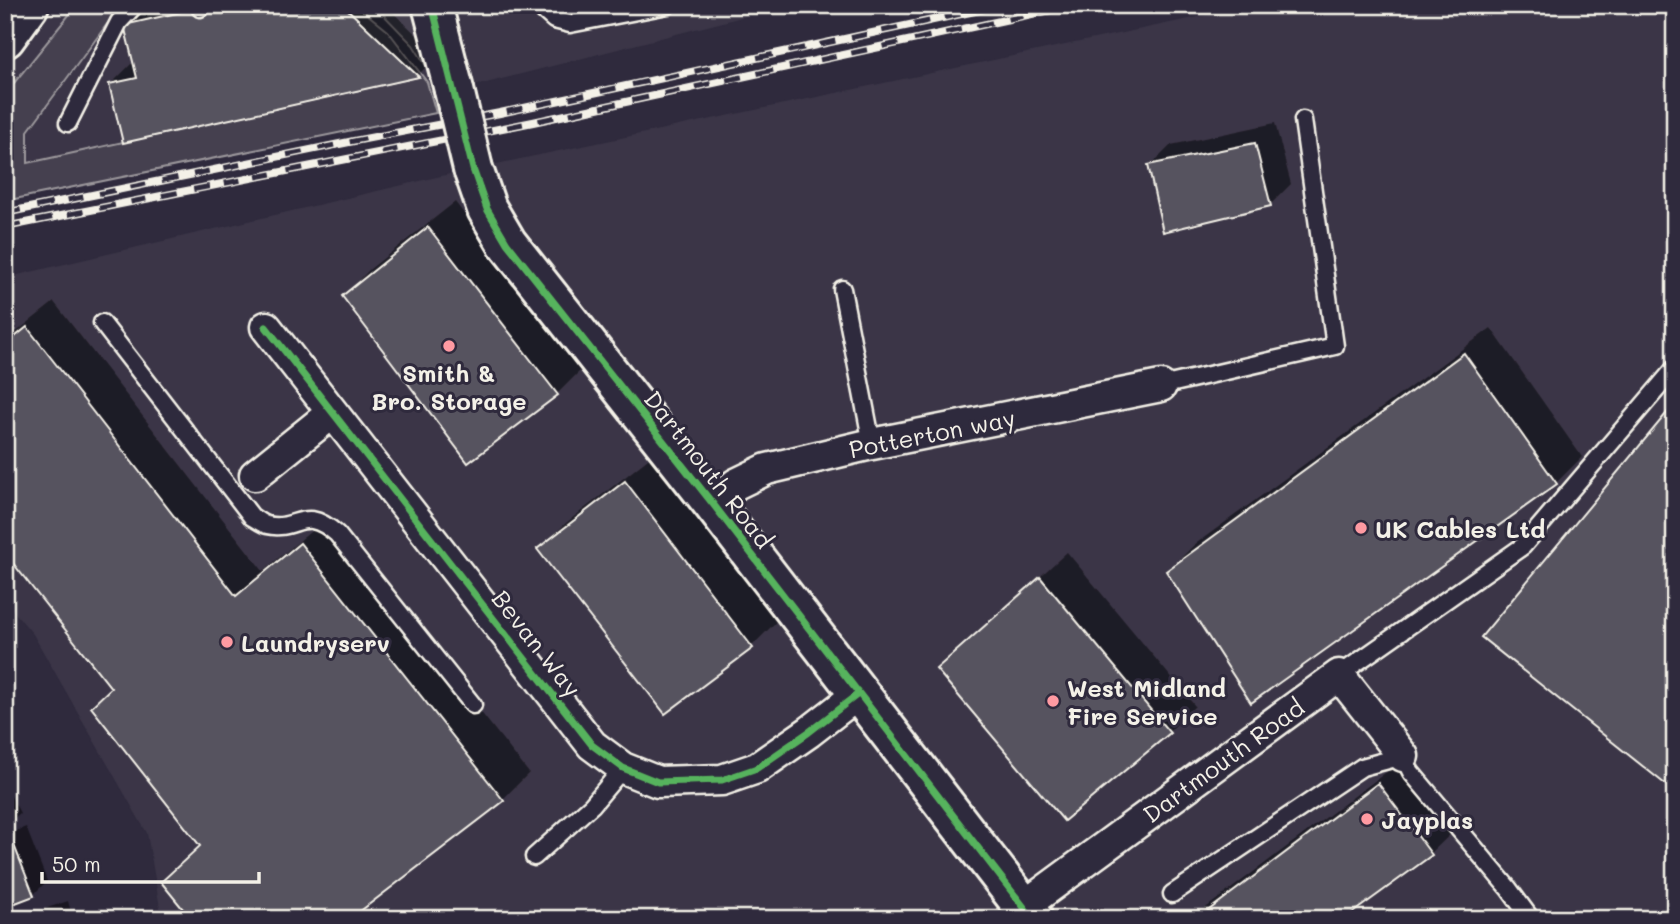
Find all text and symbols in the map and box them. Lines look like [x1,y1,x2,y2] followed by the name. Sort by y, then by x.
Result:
[441,338,457,354] marker: Smith & Bro. Storage
[371,357,527,416] place label: Smith & Bro. Storage
[638,384,780,554] street label: Dartmouth Road
[846,402,1018,464] street label: Potterton way
[1375,513,1545,544] place label: UK Cables Ltd
[1353,520,1369,536] marker: UK Cables Ltd
[486,583,588,703] street label: Bevan Way
[241,627,390,658] place label: Laundryserv
[219,634,235,650] marker: Laundryserv
[1067,672,1226,731] place label: West Midland Fire Service
[1136,691,1310,829] street label: Dartmouth Road
[1045,693,1061,709] marker: West Midland Fire Service
[1381,804,1473,835] place label: Jayplas
[1359,811,1375,827] marker: Jayplas
[42,840,259,884] scale bar
[52,850,101,877] text: 50 m

